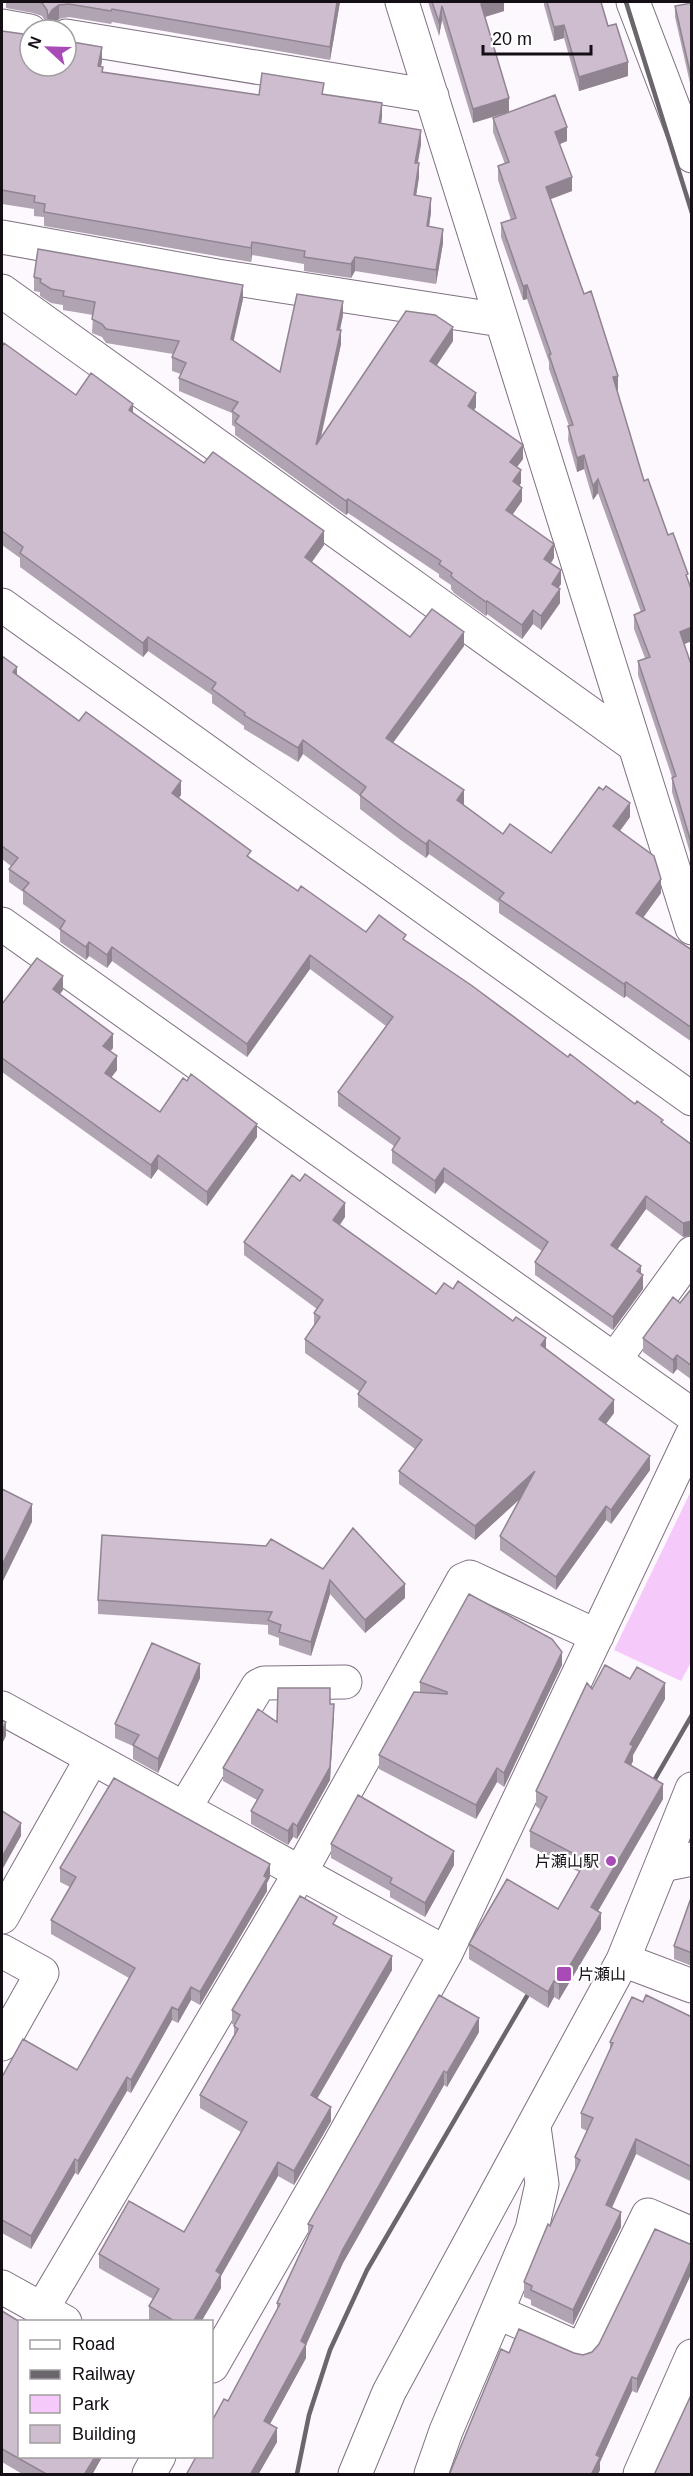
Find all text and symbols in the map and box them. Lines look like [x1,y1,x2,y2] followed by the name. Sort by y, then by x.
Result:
[18,18,78,78] north arrow
[483,18,591,56] scale bar
[492,29,532,49] text: 20 m
[25,34,45,51] text: N
[535,1853,599,1870] place label: 片瀬山駅
[604,1854,618,1868] marker: 片瀬山駅
[555,1965,573,1983] marker: 片瀬山
[578,1966,626,1983] place label: 片瀬山
[18,2320,213,2458] legend
[72,2334,115,2354] text: Road
[72,2364,135,2384] text: Railway
[72,2394,110,2414] text: Park
[72,2424,136,2444] text: Building

